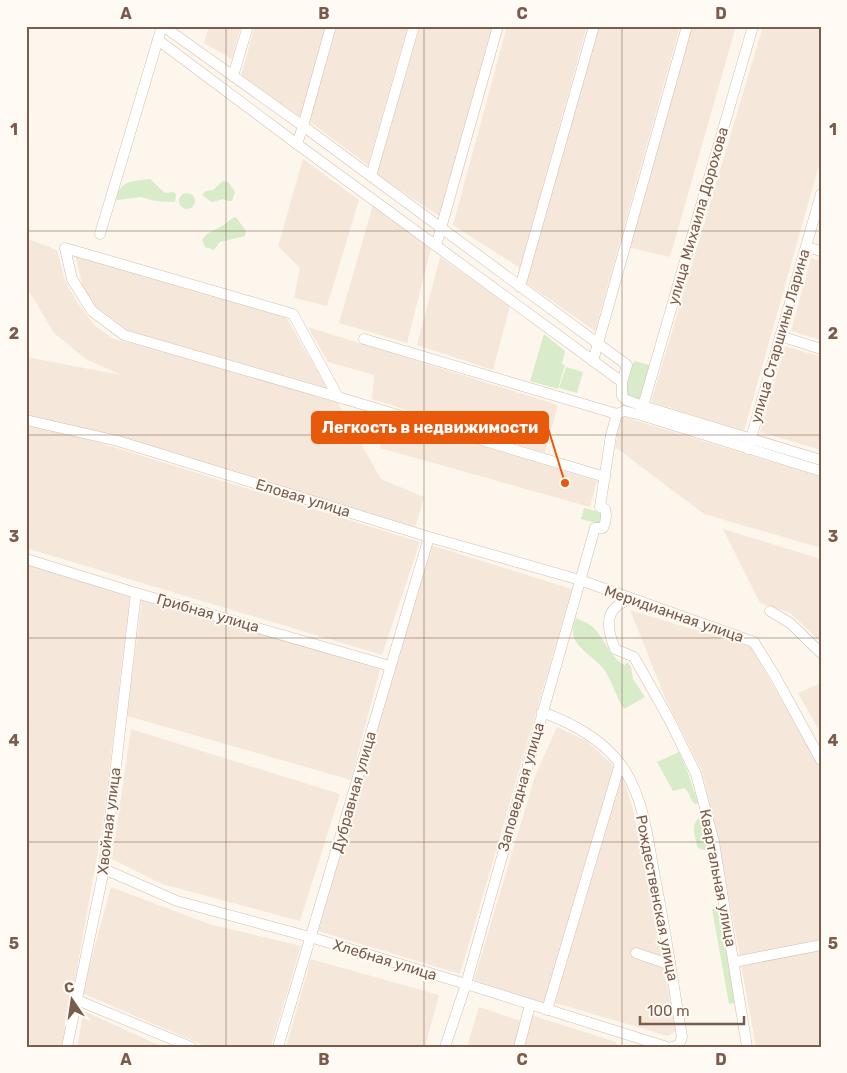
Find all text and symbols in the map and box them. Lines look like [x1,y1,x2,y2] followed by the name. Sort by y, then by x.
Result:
[120,4,132,23] text: A
[318,4,330,23] text: B
[516,4,528,23] text: C
[715,4,727,23] text: D
[10,120,18,139] text: 1
[829,120,837,139] text: 1
[664,125,732,307] street label: улица Михаила Дорохова
[746,247,814,425] street label: улица Старшины Ларина
[9,324,19,343] text: 2
[828,324,838,343] text: 2
[312,412,548,443] callout: Легкость в недвижимости
[322,418,538,437] text: Легкость в недвижимости
[253,475,353,521] street label: Еловая улица
[9,527,19,546] text: 3
[828,527,838,546] text: 3
[602,582,746,646] street label: Меридианная улица
[155,590,261,636] street label: Грибная улица
[494,720,548,854] street label: Заповедная улица
[328,729,380,855] street label: Дубравная улица
[9,731,20,750] text: 4
[828,731,839,750] text: 4
[93,766,125,876] street label: Хвойная улица
[696,808,740,948] street label: Квартальная улица
[632,813,682,983] street label: Рождественская улица
[9,934,19,953] text: 5
[828,934,838,953] text: 5
[331,936,439,984] street label: Хлебная улица
[48,976,98,1026] north arrow
[62,978,76,997] text: С
[640,993,743,1025] scale bar
[647,1002,689,1020] text: 100 m
[120,1050,132,1069] text: A
[318,1050,330,1069] text: B
[516,1050,528,1069] text: C
[715,1050,727,1069] text: D

